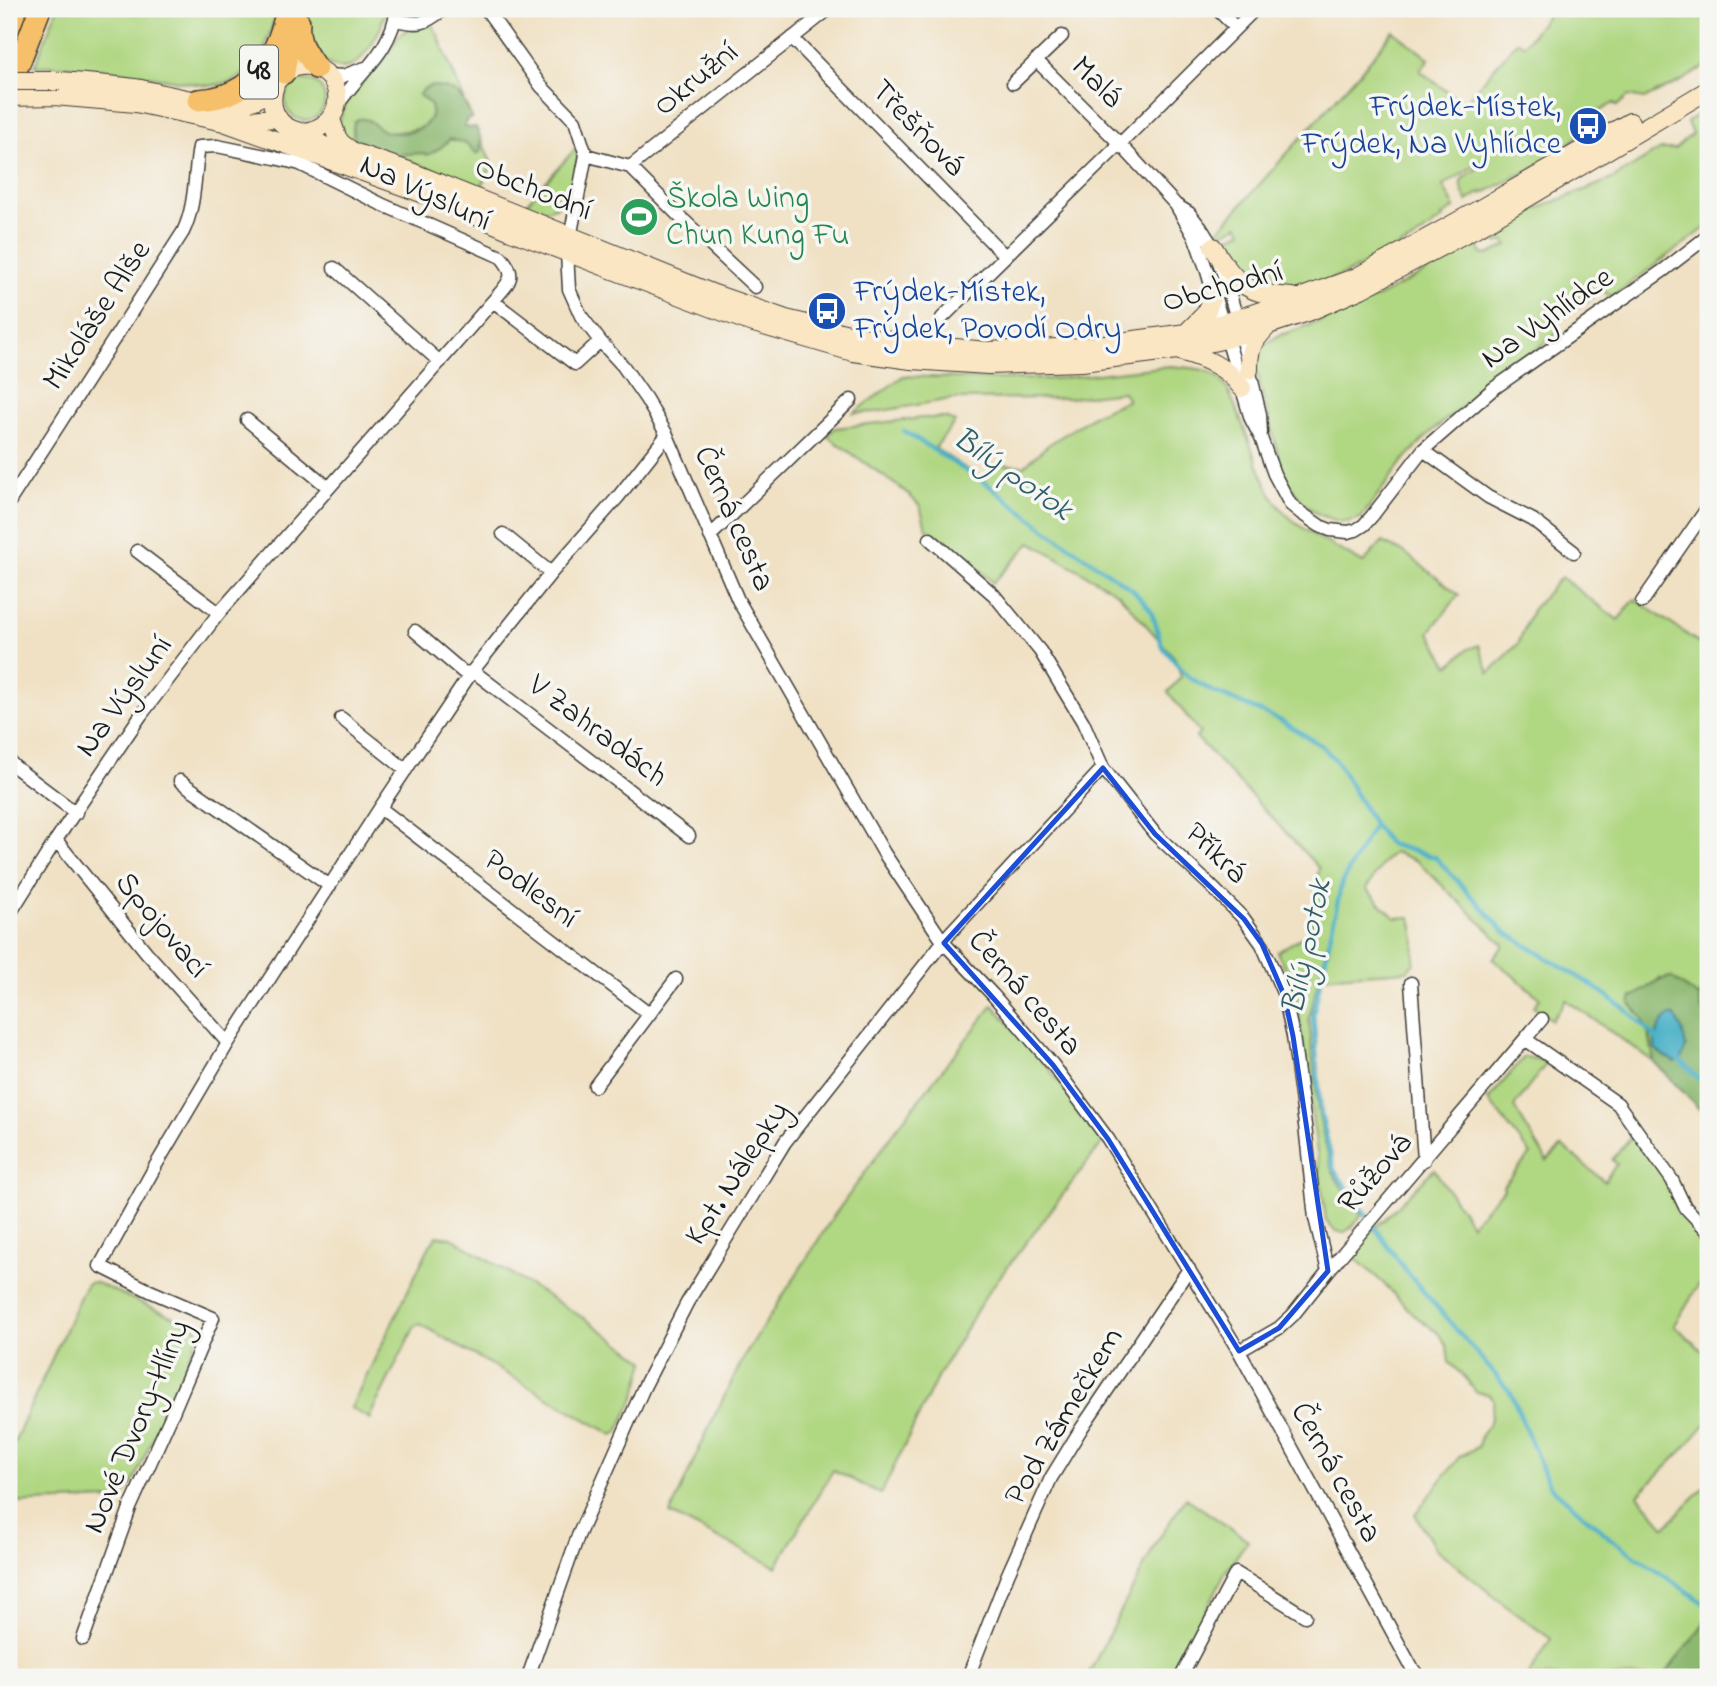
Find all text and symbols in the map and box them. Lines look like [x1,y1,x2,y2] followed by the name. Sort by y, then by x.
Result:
[644,31,750,129] street label: Okružní
[240,46,278,99] road number: 48
[1059,46,1133,120] street label: Malá
[858,70,976,188] street label: Třešňová
[1301,85,1562,169] place label: Frýdek-Místek, Frýdek, Na Vyhlídce
[1567,105,1609,147] bus stop icon: Frýdek-Místek, Frýdek, Na Vyhlídce
[351,143,499,245] street label: Na Výsluní
[467,145,599,235] street label: Obchodní
[666,176,849,260] place label: Škola Wing Chun Kung Fu
[618,196,660,238] sports icon: Škola Wing Chun Kung Fu
[32,231,165,400] street label: Mikoláše Alše
[1157,249,1289,327] street label: Obchodní
[1472,256,1625,382] street label: Na Vyhlídce
[853,270,1121,354] place label: Frýdek-Místek, Frýdek, Povodí Odry
[806,290,848,332] bus stop icon: Frýdek-Místek, Frýdek, Povodí Odry
[942,416,1083,535] water label: Bílý potok
[680,439,786,599] street label: Černá cesta
[65,626,185,768] street label: Na Výsluní
[516,663,677,800] street label: V Zahradách
[1173,812,1257,896] street label: Příkrá
[472,838,588,942] street label: Podlesní
[102,862,220,990] street label: Spojovací
[1270,873,1346,1019] water label: Bílý potok
[956,920,1092,1068] street label: Černá cesta
[674,1092,802,1256] street label: Kpt. Nálepky
[1327,1123,1425,1225] street label: Růžová
[72,1313,204,1541] street label: Nové Dvory-Hlíny
[993,1319,1137,1515] street label: Pod Zámečkem
[1277,1394,1393,1552] street label: Černá cesta

